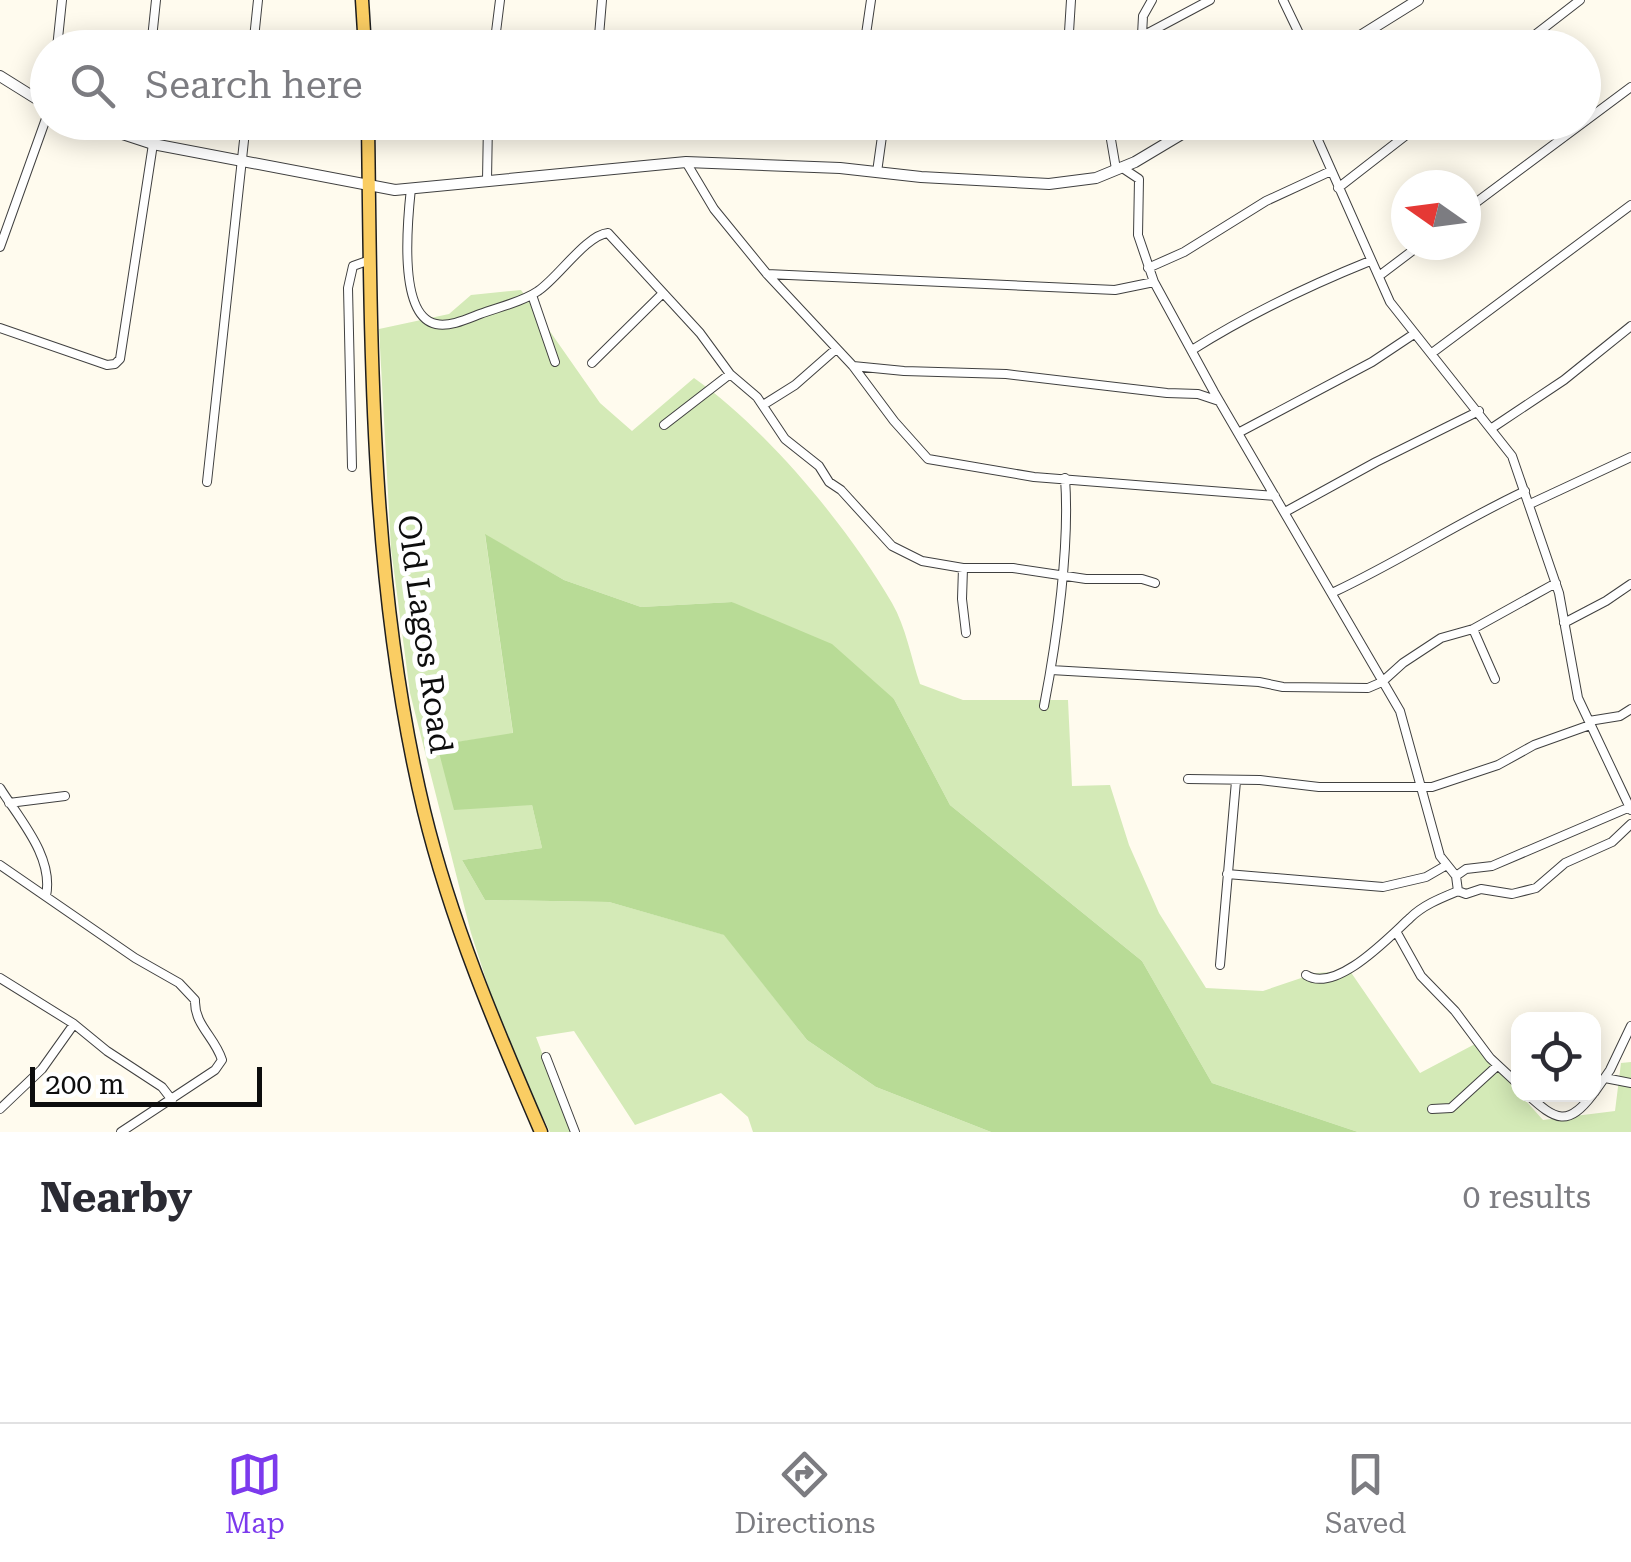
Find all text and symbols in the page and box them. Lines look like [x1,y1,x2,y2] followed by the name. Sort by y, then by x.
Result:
[30,30,1601,140] search box
[65,58,120,113] icon: search
[145,63,363,107] text: Search here
[1391,170,1481,260] north arrow
[389,512,461,756] street label: Old Lagos Road
[1511,1012,1601,1102] map controls
[1511,1012,1601,1102] button: locate
[30,1062,262,1106] scale bar
[45,1068,125,1101] text: 200 m
[40,1173,192,1222] text: Nearby
[1463,1178,1591,1216] text: 0 results
[225,1447,285,1540] tab: Map
[734,1447,875,1540] tab: Directions
[1325,1447,1406,1540] tab: Saved

